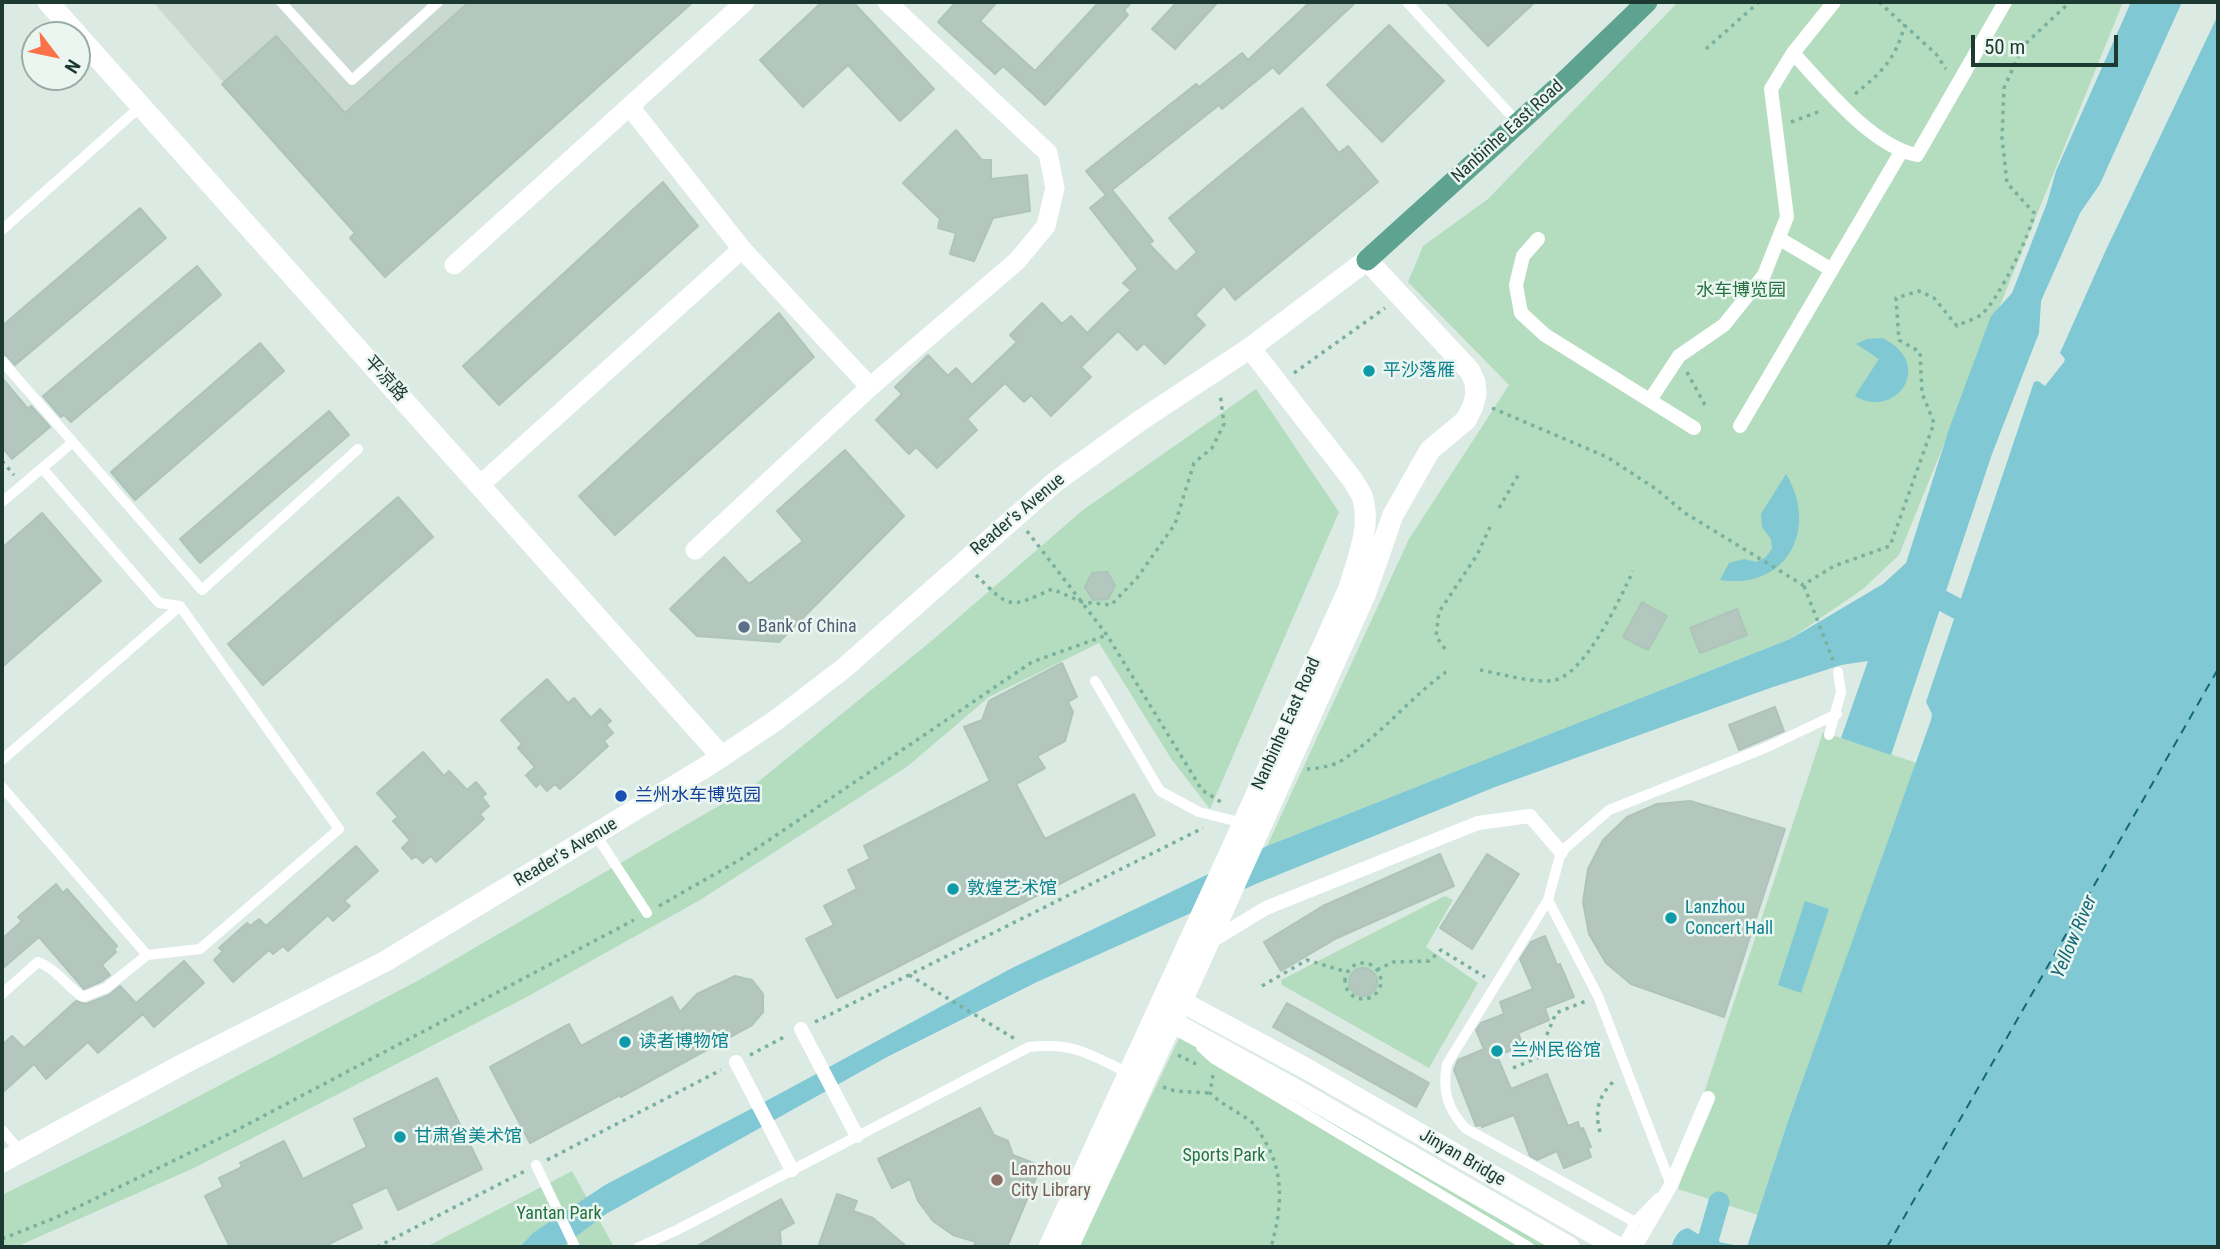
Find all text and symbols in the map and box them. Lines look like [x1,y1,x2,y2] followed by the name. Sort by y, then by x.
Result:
[21,21,91,91] north arrow
[1975,21,2122,65] scale bar
[1984,35,2025,59] text: 50 m
[60,55,85,77] text: N
[1448,76,1568,188] street label: Nanbinhe East Road
[1696,280,1786,302] park label: 水车博览园
[359,352,411,406] street label: 平凉路
[1383,360,1455,382] place label: 平沙落雁
[1361,363,1377,379] marker: 平沙落雁
[967,469,1069,561] street label: Reader's Avenue
[758,616,857,638] place label: Bank of China
[736,619,752,635] marker: Bank of China
[1248,654,1326,794] street label: Nanbinhe East Road
[635,785,761,807] place label: 兰州水车博览园
[613,788,629,804] marker: 兰州水车博览园
[511,814,621,892] street label: Reader's Avenue
[967,878,1057,900] place label: 敦煌艺术馆
[945,881,961,897] marker: 敦煌艺术馆
[2047,892,2103,982] water label: Yellow River
[1685,897,1773,940] place label: Lanzhou Concert Hall
[1663,910,1679,926] marker: Lanzhou Concert Hall
[639,1031,729,1053] place label: 读者博物馆
[617,1034,633,1050] marker: 读者博物馆
[1511,1040,1601,1062] place label: 兰州民俗馆
[1489,1043,1505,1059] marker: 兰州民俗馆
[1415,1125,1509,1191] street label: Jinyan Bridge
[414,1126,522,1148] place label: 甘肃省美术馆
[392,1129,408,1145] marker: 甘肃省美术馆
[1183,1145,1265,1167] park label: Sports Park
[1011,1159,1091,1202] place label: Lanzhou City Library
[989,1172,1005,1188] marker: Lanzhou City Library
[516,1203,602,1225] park label: Yantan Park

